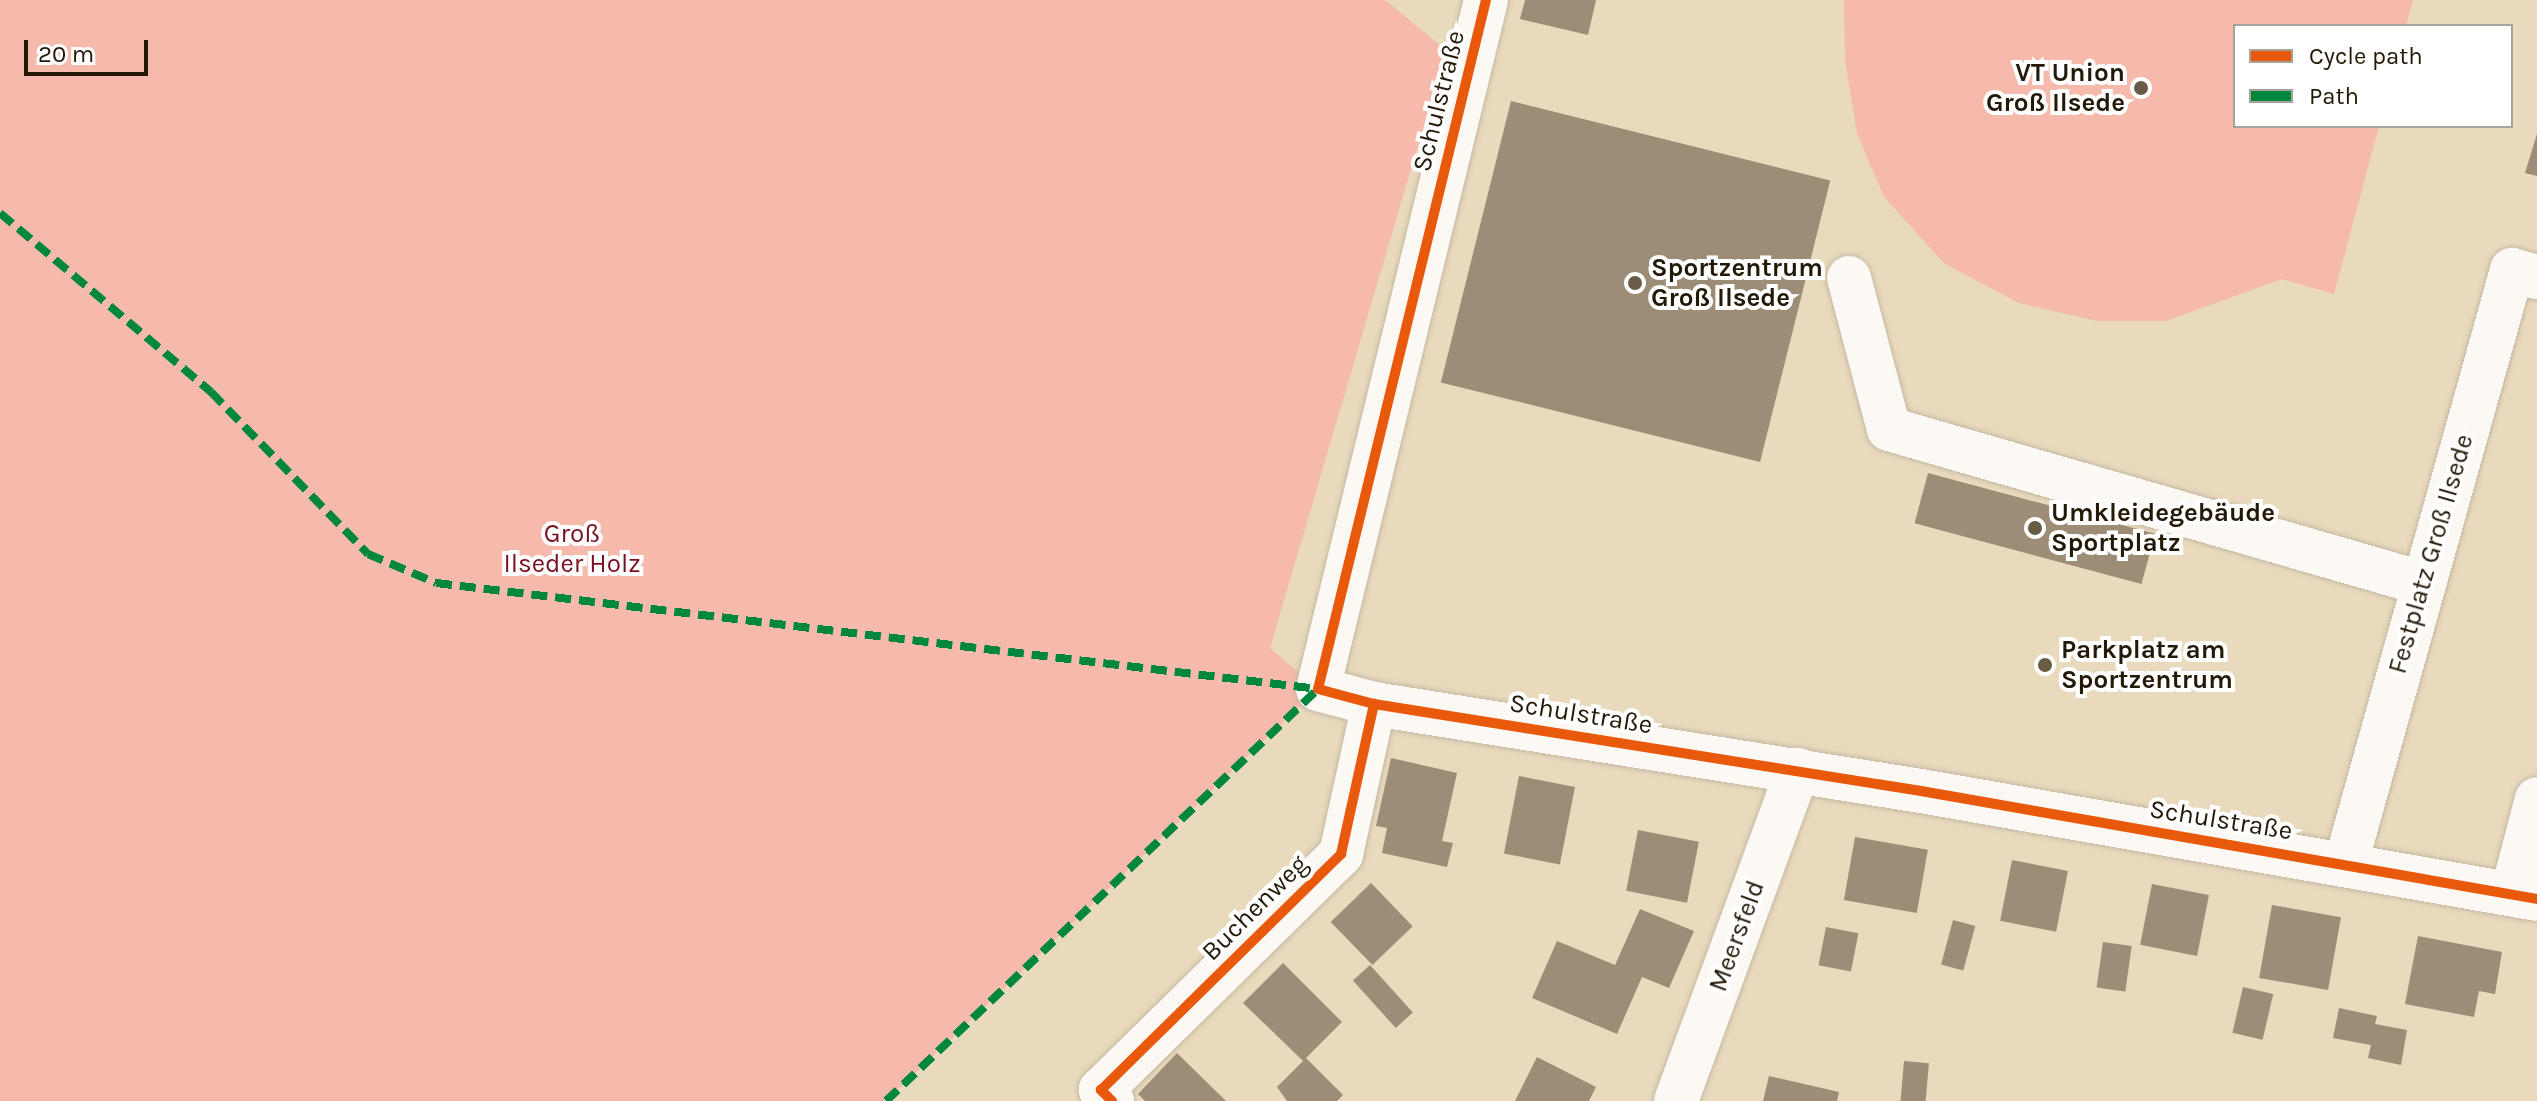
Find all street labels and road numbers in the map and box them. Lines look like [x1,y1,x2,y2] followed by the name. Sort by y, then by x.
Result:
[1406,27,1472,175] street label: Schulstraße
[2382,431,2480,677] street label: Festplatz Groß Ilsede
[1507,687,1655,741] street label: Schulstraße
[2147,793,2295,847] street label: Schulstraße
[1196,849,1314,967] street label: Buchenweg
[1703,876,1771,996] street label: Meersfeld

